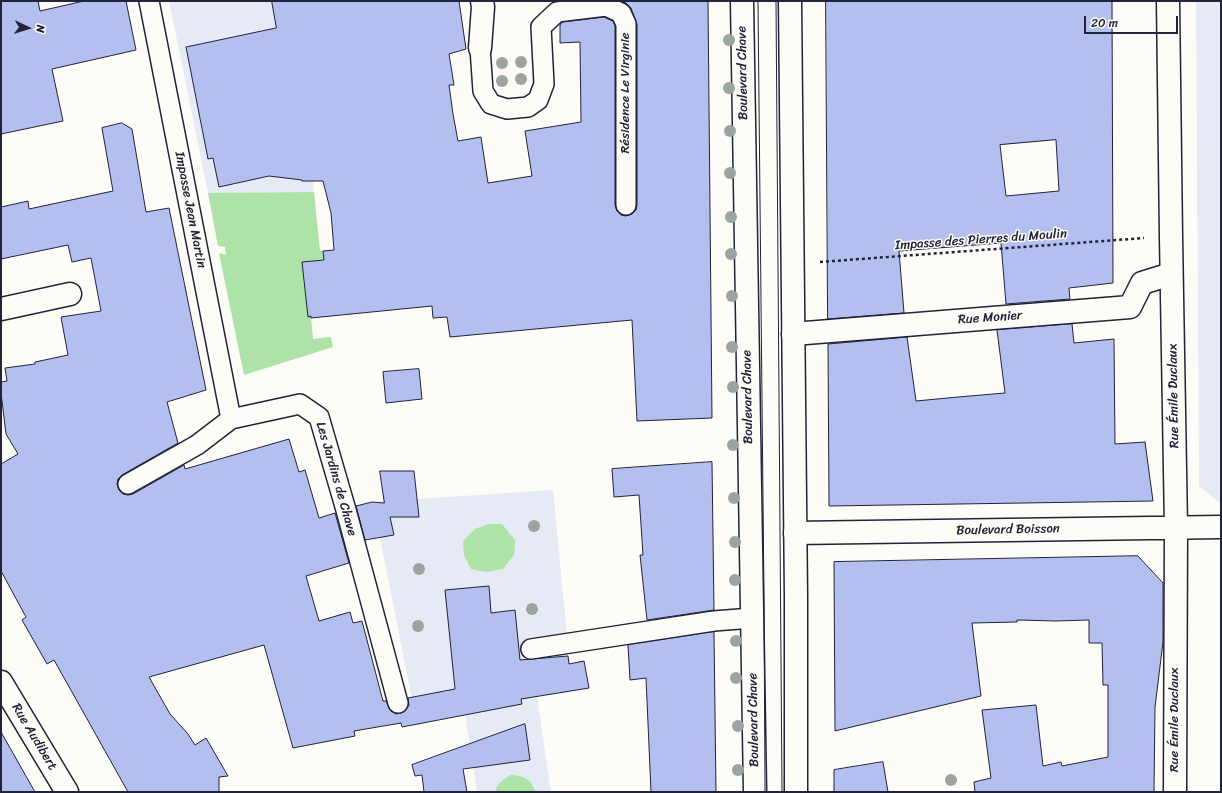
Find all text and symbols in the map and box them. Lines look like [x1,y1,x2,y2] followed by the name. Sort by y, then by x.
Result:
[8,8,48,48] north arrow
[1086,8,1180,34] scale bar
[1091,12,1118,34] text: 20 m
[31,24,50,33] text: N
[734,26,752,120] street label: Boulevard Chave
[618,32,634,154] street label: Résidence Le Virginie
[171,150,209,270] street label: Impasse Jean Martin
[895,226,1067,254] street label: Impasse des Pierres du Moulin
[957,308,1023,328] street label: Rue Monier
[1165,344,1183,448] street label: Rue Émile Duclaux
[739,350,757,444] street label: Boulevard Chave
[312,420,360,538] street label: Les Jardins de Chave
[956,521,1060,539] street label: Boulevard Boisson
[1167,668,1183,772] street label: Rue Émile Duclaux
[745,673,763,767] street label: Boulevard Chave
[8,701,60,773] street label: Rue Audibert

